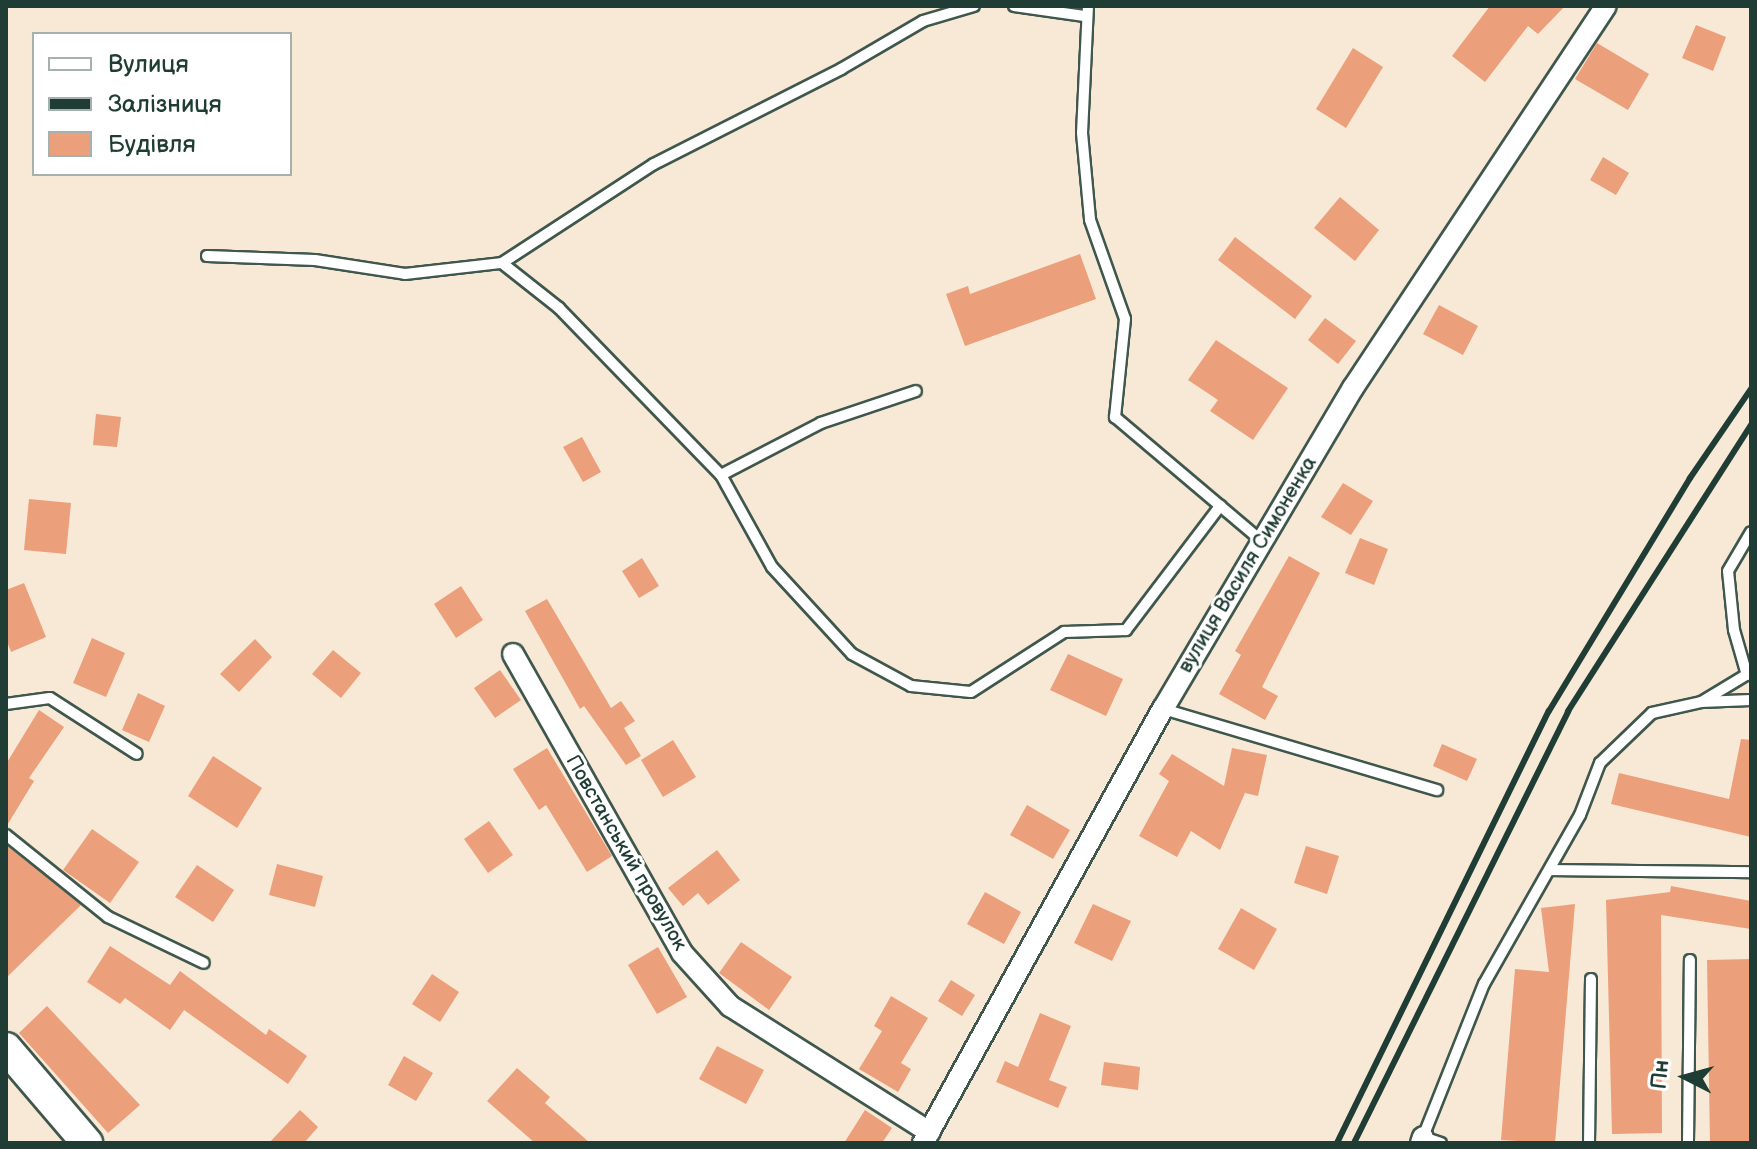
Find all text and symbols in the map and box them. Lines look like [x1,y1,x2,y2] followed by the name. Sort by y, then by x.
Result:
[32,32,292,176] legend
[108,50,189,79] text: Вулиця
[108,90,222,119] text: Залізниця
[108,130,196,159] text: Будівля
[1174,453,1322,677] street label: вулиця Василя Симоненка
[560,751,692,955] street label: Повстанський провулок
[1645,1037,1725,1117] north arrow
[1646,1058,1676,1090] text: Пн

